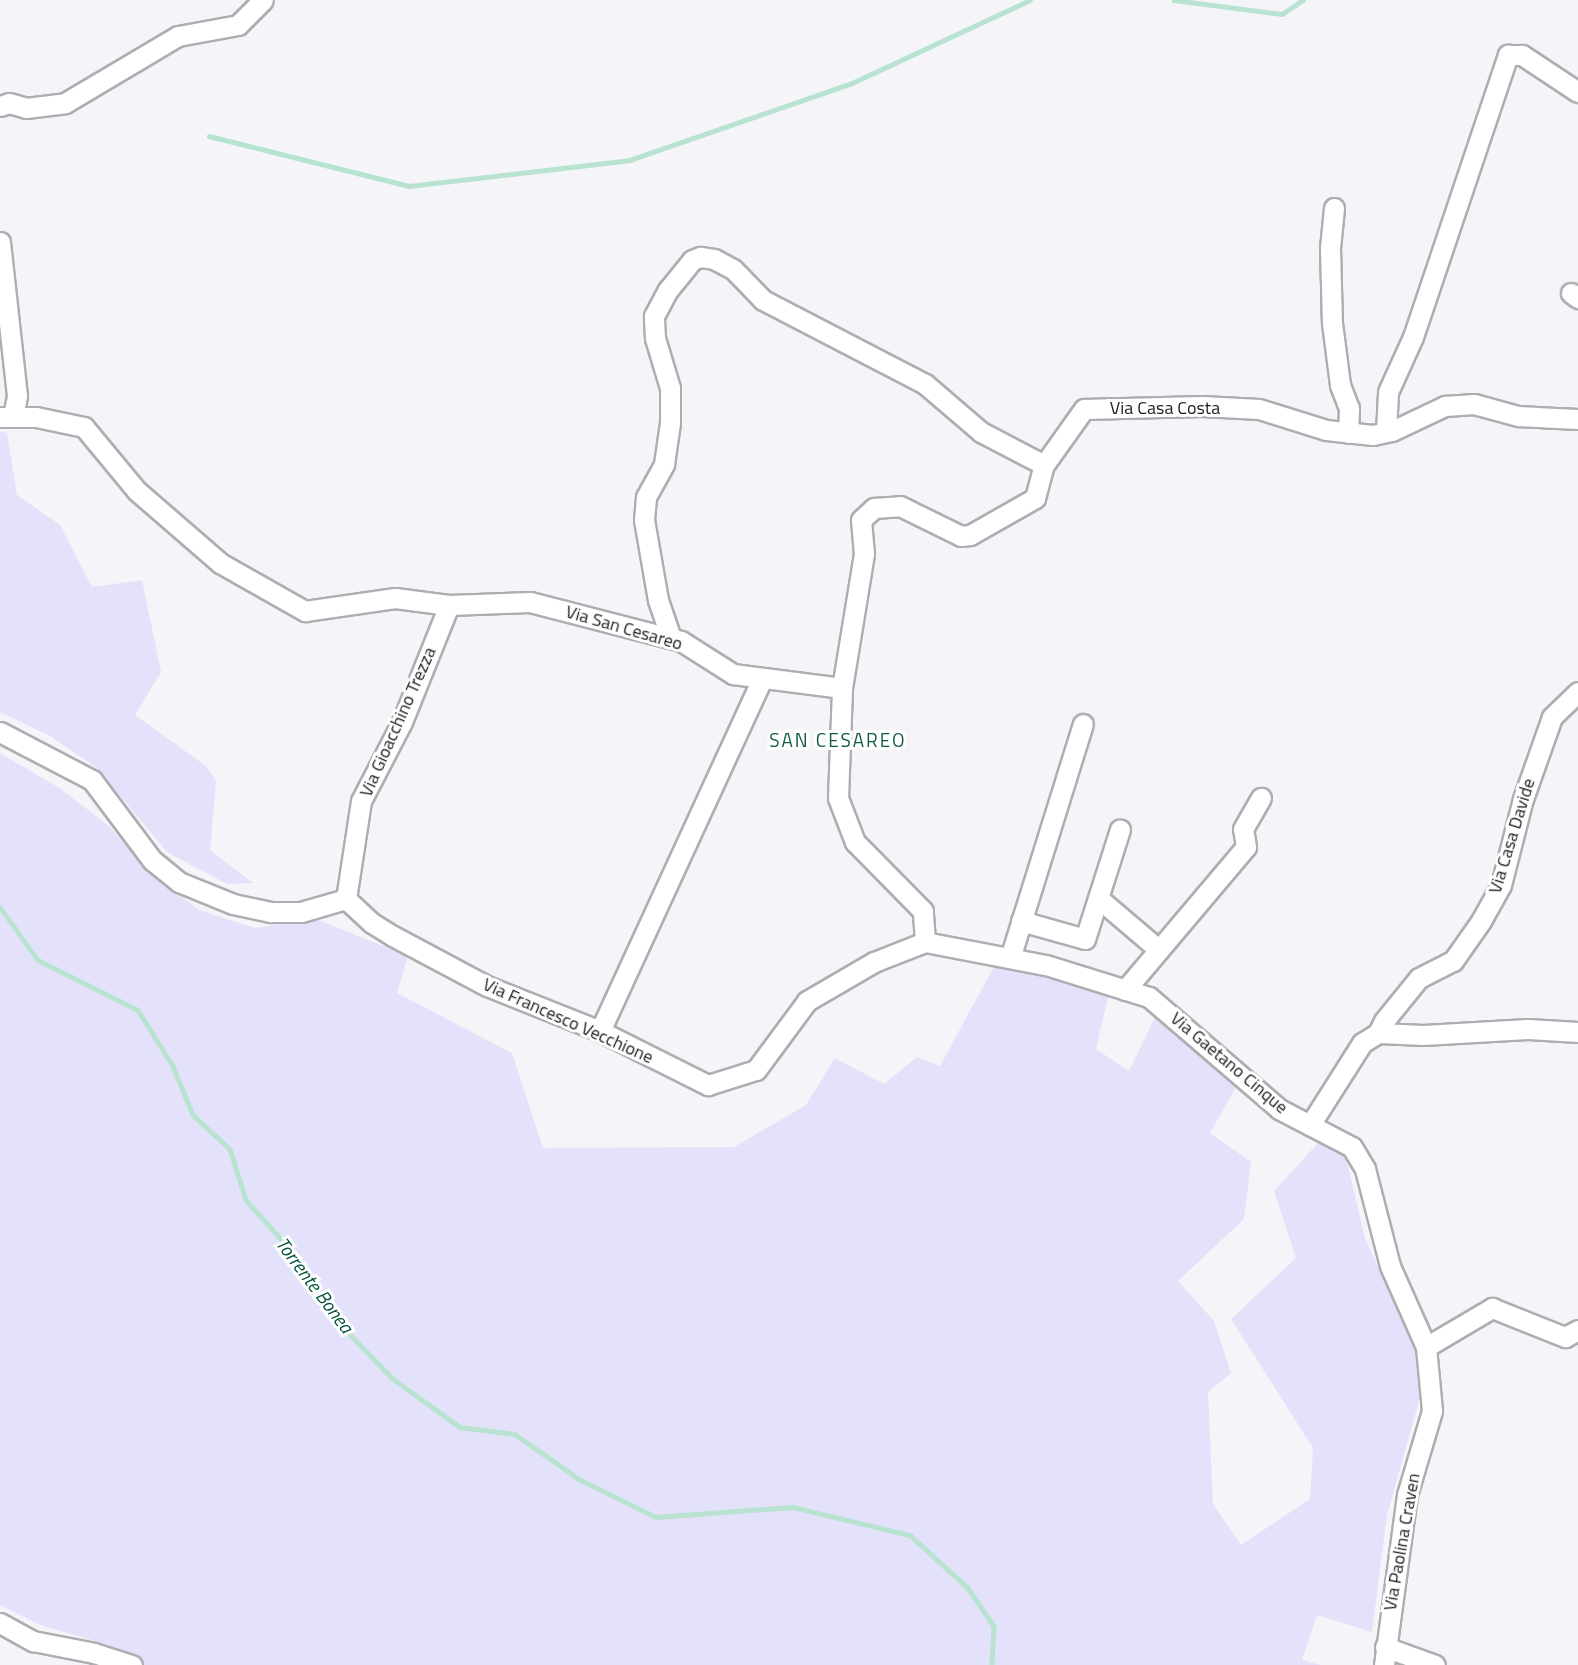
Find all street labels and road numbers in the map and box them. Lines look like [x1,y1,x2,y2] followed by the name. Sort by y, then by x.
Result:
[1110,397,1220,419] street label: Via Casa Costa
[563,601,685,655] street label: Via San Cesareo
[355,644,441,800] street label: Via Gioacchino Trezza
[1484,776,1540,896] street label: Via Casa Davide
[479,974,657,1068] street label: Via Francesco Vecchione
[1166,1008,1292,1118] street label: Via Gaetano Cinque
[1379,1471,1425,1613] street label: Via Paolina Craven

